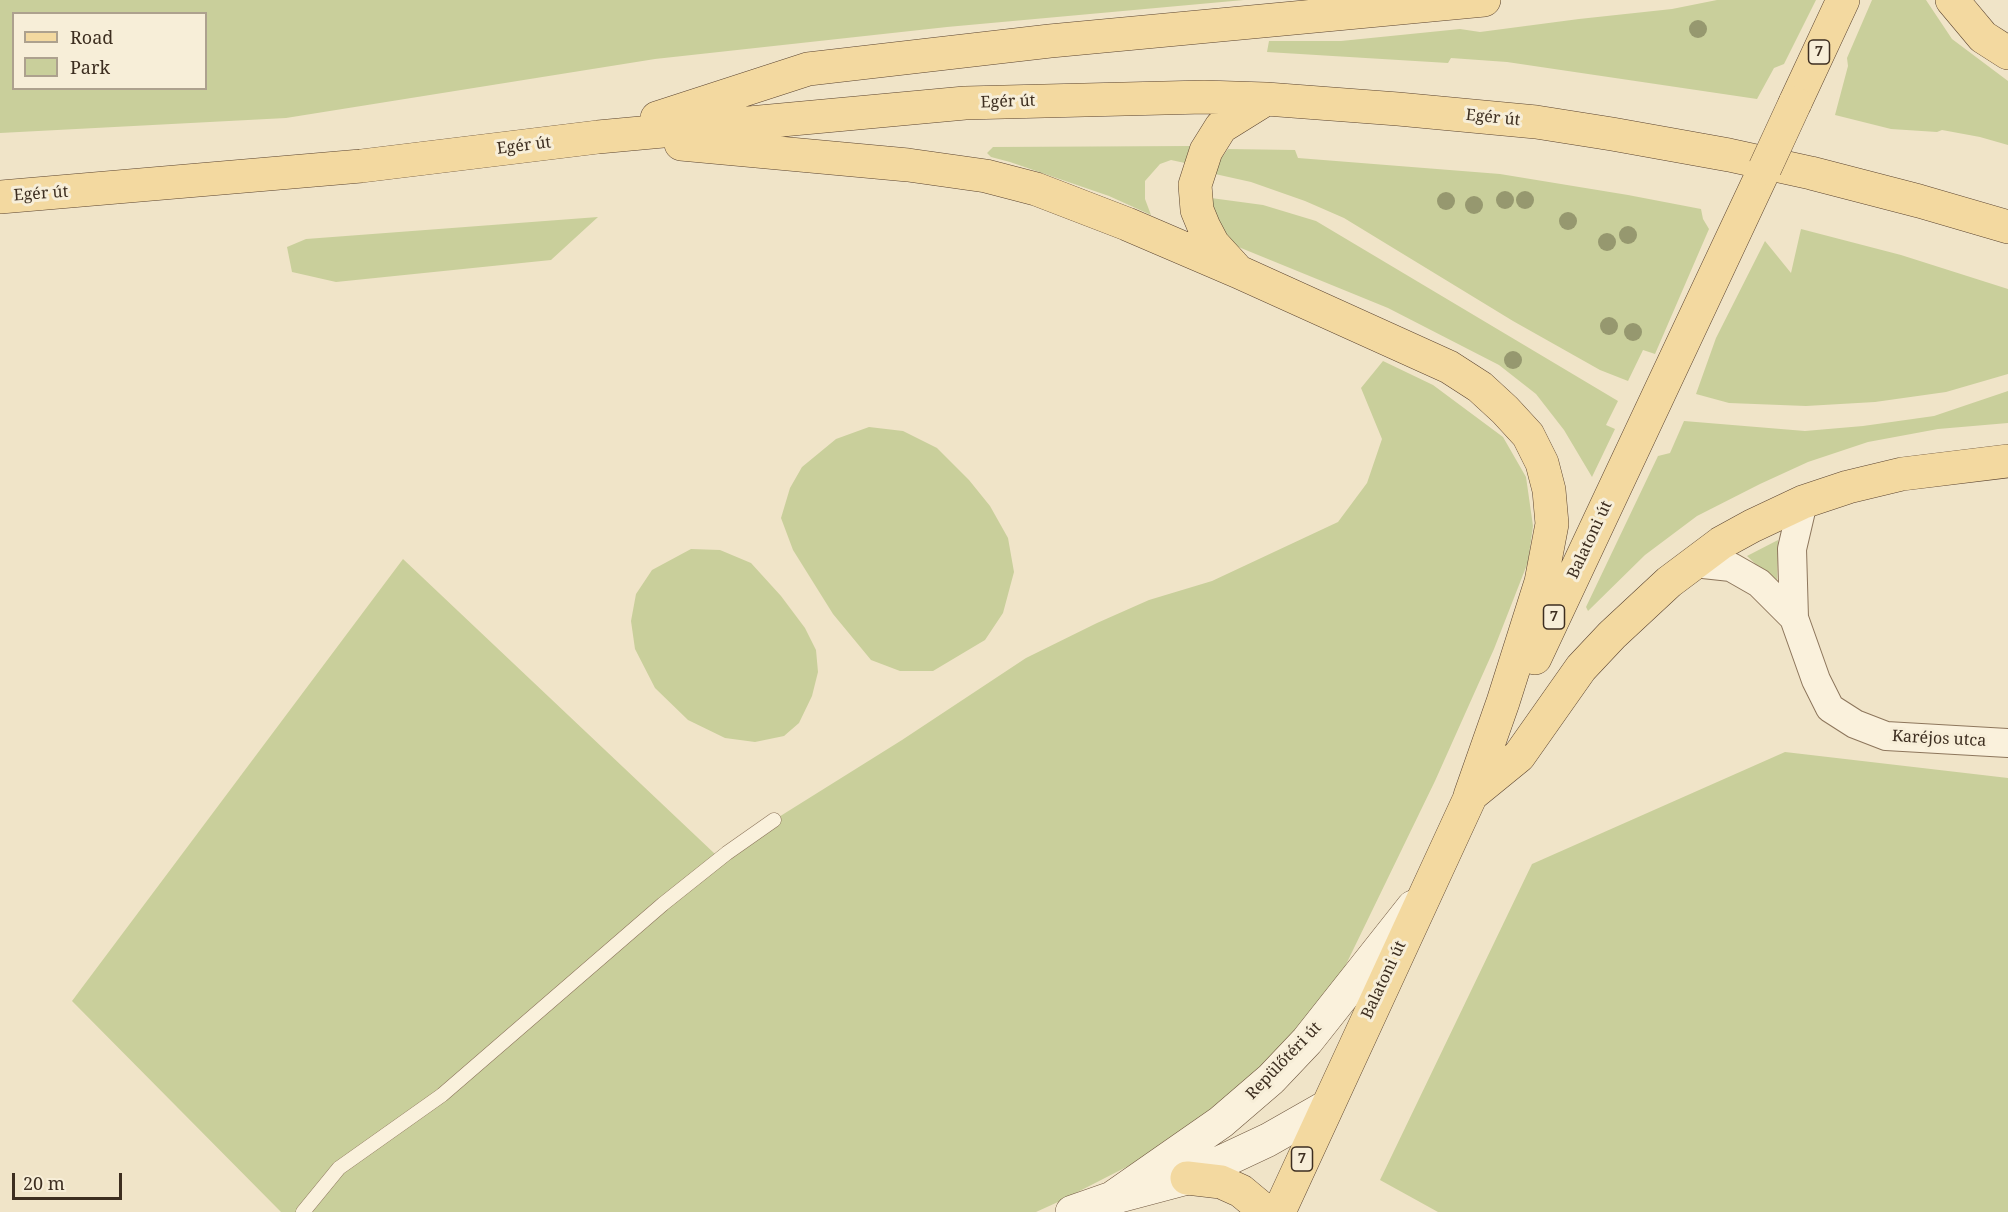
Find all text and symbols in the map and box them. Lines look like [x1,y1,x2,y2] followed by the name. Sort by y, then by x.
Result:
[12,12,207,90] legend
[70,25,113,49] text: Road
[1808,40,1830,64] road number: 7
[70,55,110,79] text: Park
[980,91,1036,113] street label: Egér út
[1465,106,1521,130] street label: Egér út
[496,133,552,159] street label: Egér út
[13,183,69,205] street label: Egér út
[1564,498,1616,582] street label: Balatoni út
[1544,605,1564,629] road number: 7
[1891,727,1987,751] street label: Karéjos utca
[1358,938,1410,1022] street label: Balatoni út
[1242,1018,1326,1104] street label: Repülőtéri út
[1292,1147,1312,1171] road number: 7
[15,1161,124,1199] scale bar
[23,1171,65,1195] text: 20 m

